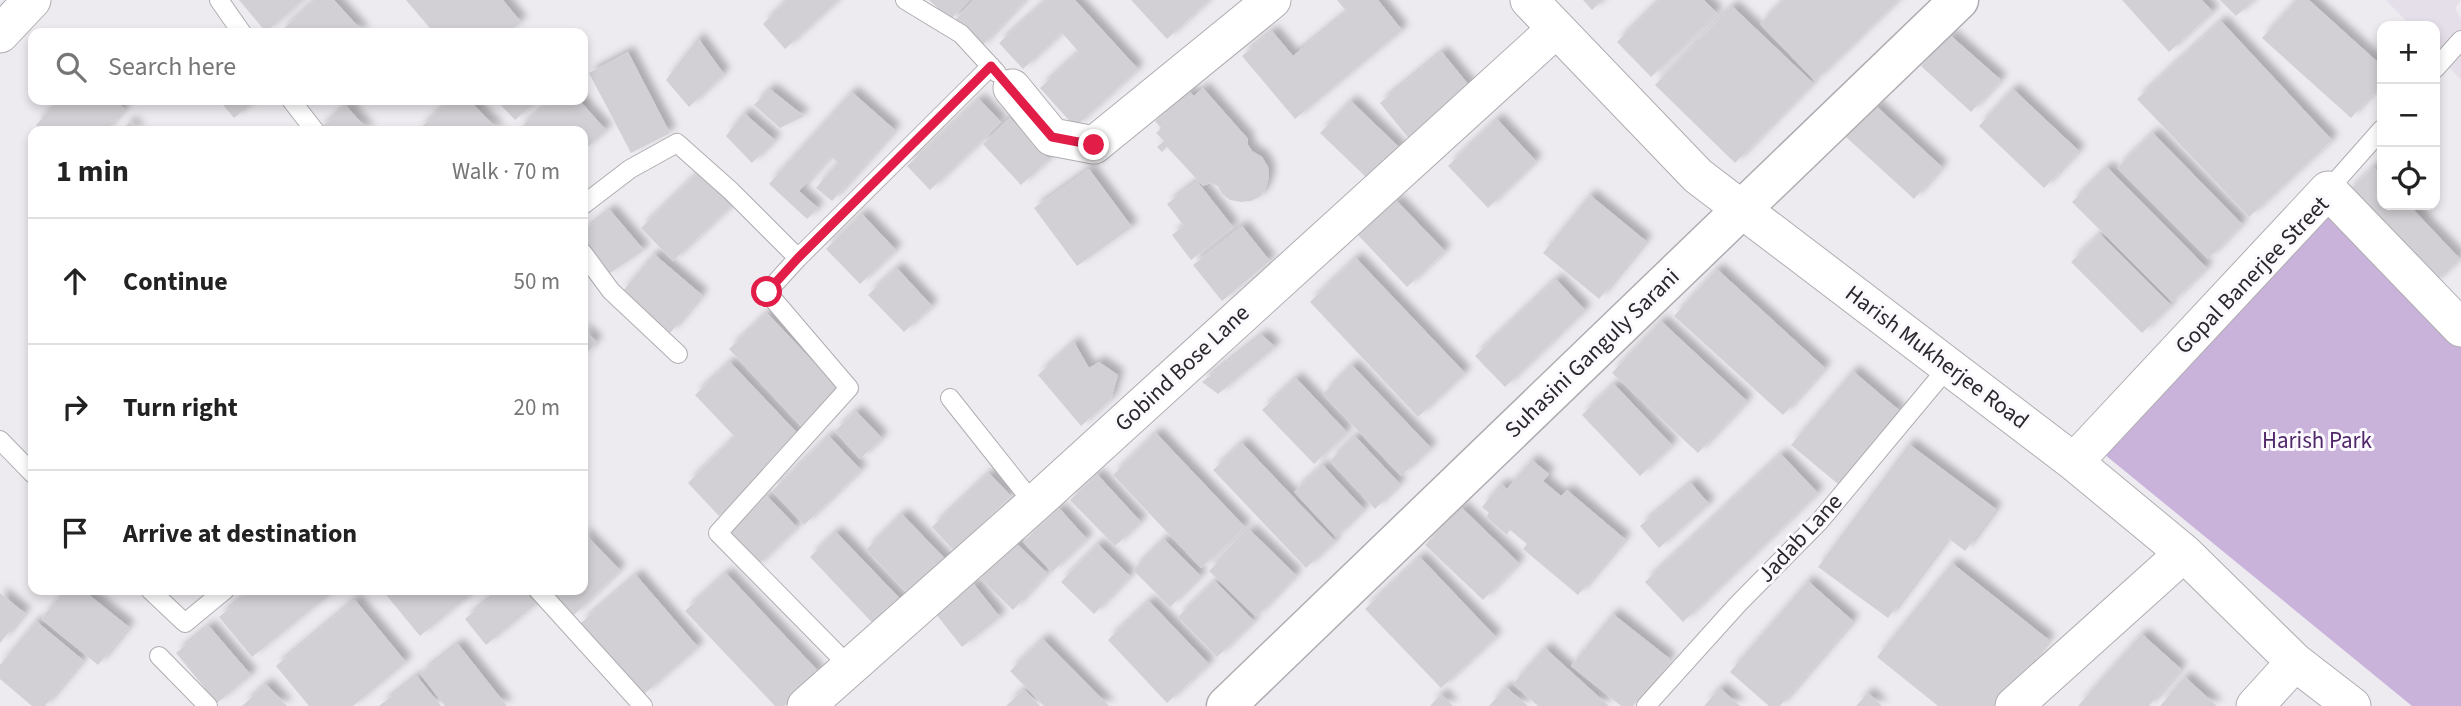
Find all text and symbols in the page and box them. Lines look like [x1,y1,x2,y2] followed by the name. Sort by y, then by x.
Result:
[2377,21,2440,210] map controls
[2377,21,2440,84] button: +
[28,28,588,105] search box
[52,48,90,86] icon: search
[108,48,236,85] text: Search here
[2377,84,2440,147] button: −
[1078,129,1109,160] route end
[2377,147,2440,210] button: locate
[56,150,129,193] text: 1 min
[452,155,560,188] text: Walk · 70 m
[2168,188,2337,362] street label: Gopal Banerjee Street
[1497,261,1687,445] street label: Suhasini Ganguly Sarani
[56,262,94,300] icon: ahead
[123,263,228,300] text: Continue
[513,265,560,298] text: 50 m
[751,276,782,307] route start
[1838,277,2036,437] street label: Harish Mukherjee Road
[1107,297,1257,439] street label: Gobind Bose Lane
[56,388,94,426] icon: right
[123,389,238,426] text: Turn right
[513,391,560,424] text: 20 m
[2262,424,2373,457] park label: Harish Park
[1750,486,1850,590] street label: Jadab Lane
[56,514,94,552] icon: arrive
[123,515,357,552] text: Arrive at destination

